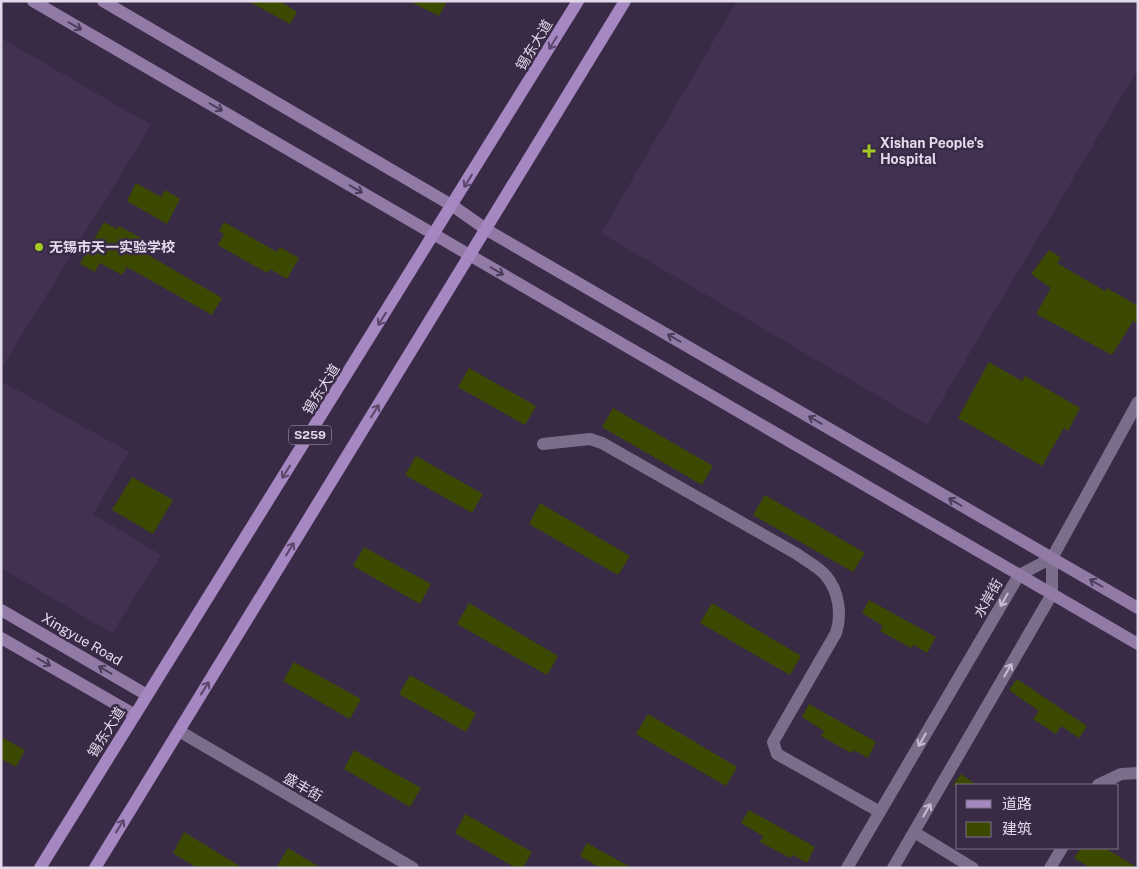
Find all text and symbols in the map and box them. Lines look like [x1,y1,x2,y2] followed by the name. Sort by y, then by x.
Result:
[513,17,555,73] street label: 锡东大道
[68,21,82,31] one-way arrow
[548,36,558,50] one-way arrow
[208,102,223,112] one-way arrow
[880,135,984,167] place label: Xishan People's Hospital
[862,144,876,158] marker: Xishan People's Hospital
[463,174,473,188] one-way arrow
[349,184,363,194] one-way arrow
[49,239,175,255] place label: 无锡市天一实验学校
[33,241,45,253] marker: 无锡市天一实验学校
[489,266,503,276] one-way arrow
[376,312,386,326] one-way arrow
[667,333,682,343] one-way arrow
[299,361,343,417] street label: 锡东大道
[371,404,381,418] one-way arrow
[808,415,822,425] one-way arrow
[289,426,331,444] road number: S259
[281,464,291,478] one-way arrow
[949,496,963,506] one-way arrow
[286,543,296,557] one-way arrow
[971,576,1005,620] street label: 水岸街
[1089,578,1103,588] one-way arrow
[999,593,1009,608] one-way arrow
[39,610,125,668] street label: Xingyue Road
[36,658,50,668] one-way arrow
[1003,663,1013,677] one-way arrow
[99,665,113,675] one-way arrow
[201,681,211,695] one-way arrow
[84,704,128,760] street label: 锡东大道
[916,733,926,747] one-way arrow
[281,770,325,804] street label: 盛丰街
[956,784,1119,849] legend
[1002,795,1032,812] text: 道路
[922,804,932,818] one-way arrow
[116,820,126,834] one-way arrow
[1002,820,1032,837] text: 建筑

